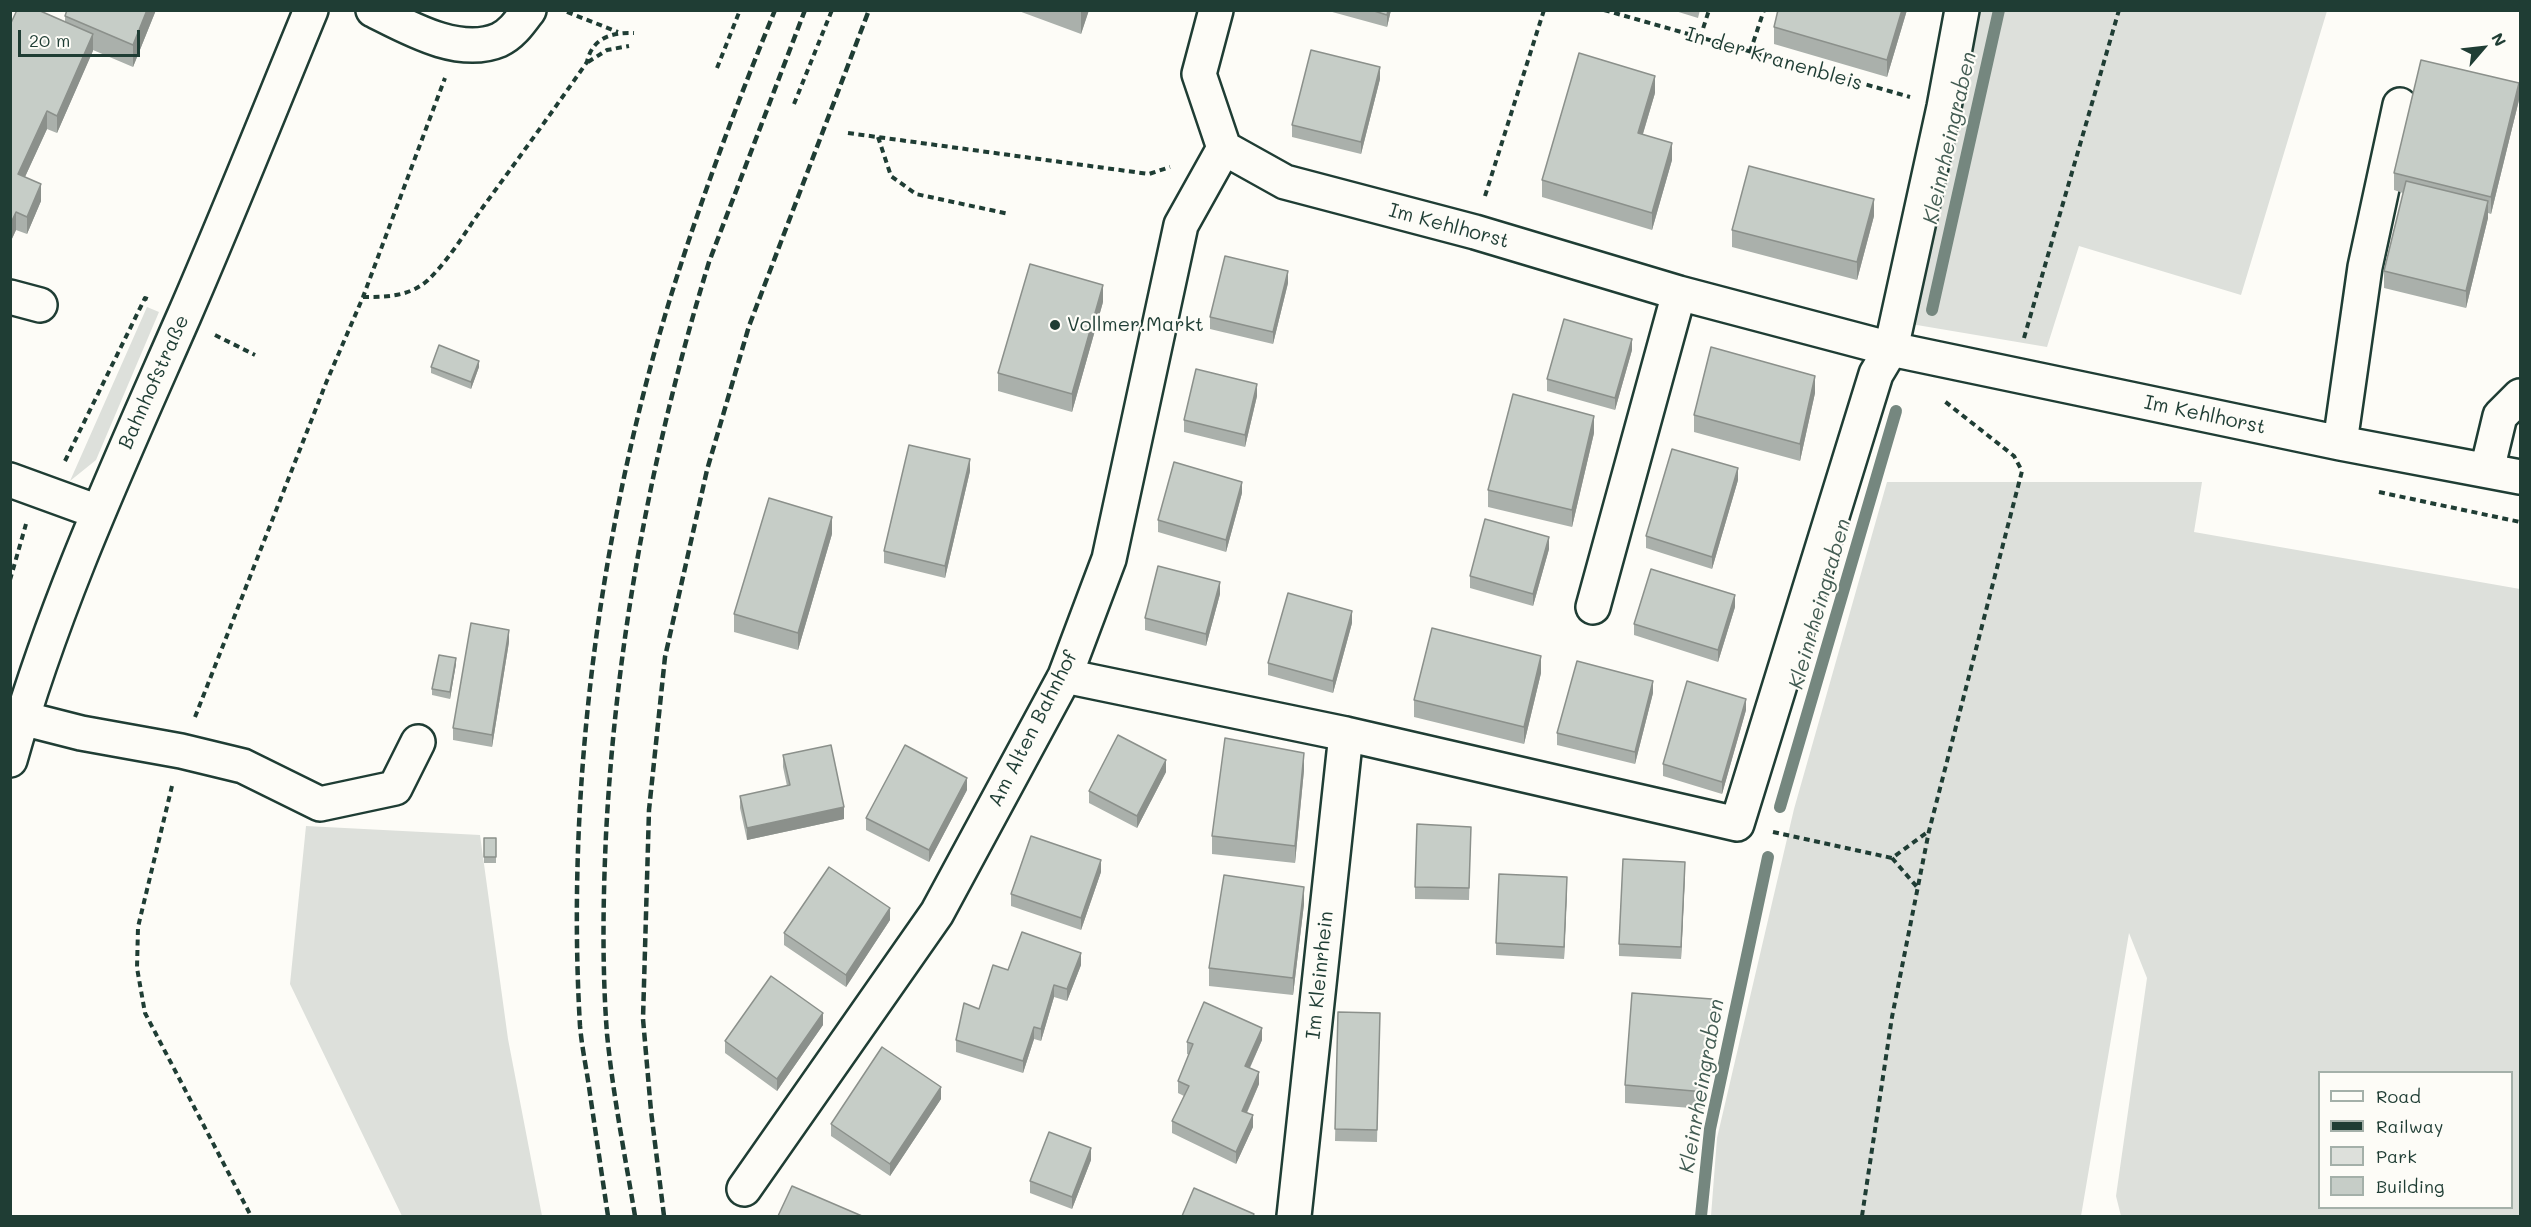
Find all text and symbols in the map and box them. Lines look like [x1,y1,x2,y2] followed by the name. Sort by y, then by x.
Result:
[21,18,142,56] scale bar
[2453,18,2513,78] north arrow
[1683,22,1865,96] street label: In der Kranenbleis
[29,28,70,52] text: 20 m
[2487,29,2511,50] text: N
[1918,49,1982,227] water label: Kleinrheingraben
[1386,198,1512,254] street label: Im Kehlhorst
[114,311,194,453] street label: Bahnhofstraße
[1067,313,1204,337] place label: Vollmer.Markt
[1048,318,1062,332] marker: Vollmer.Markt
[2142,390,2268,440] street label: Im Kehlhorst
[1784,516,1856,692] water label: Kleinrheingraben
[983,647,1083,811] street label: Am Alten Bahnhof
[1301,910,1339,1040] street label: Im Kleinrhein
[1674,997,1730,1175] water label: Kleinrheingraben
[2318,1071,2513,1209] legend
[2376,1084,2421,1108] text: Road
[2376,1114,2443,1138] text: Railway
[2376,1144,2417,1168] text: Park
[2376,1174,2444,1198] text: Building

